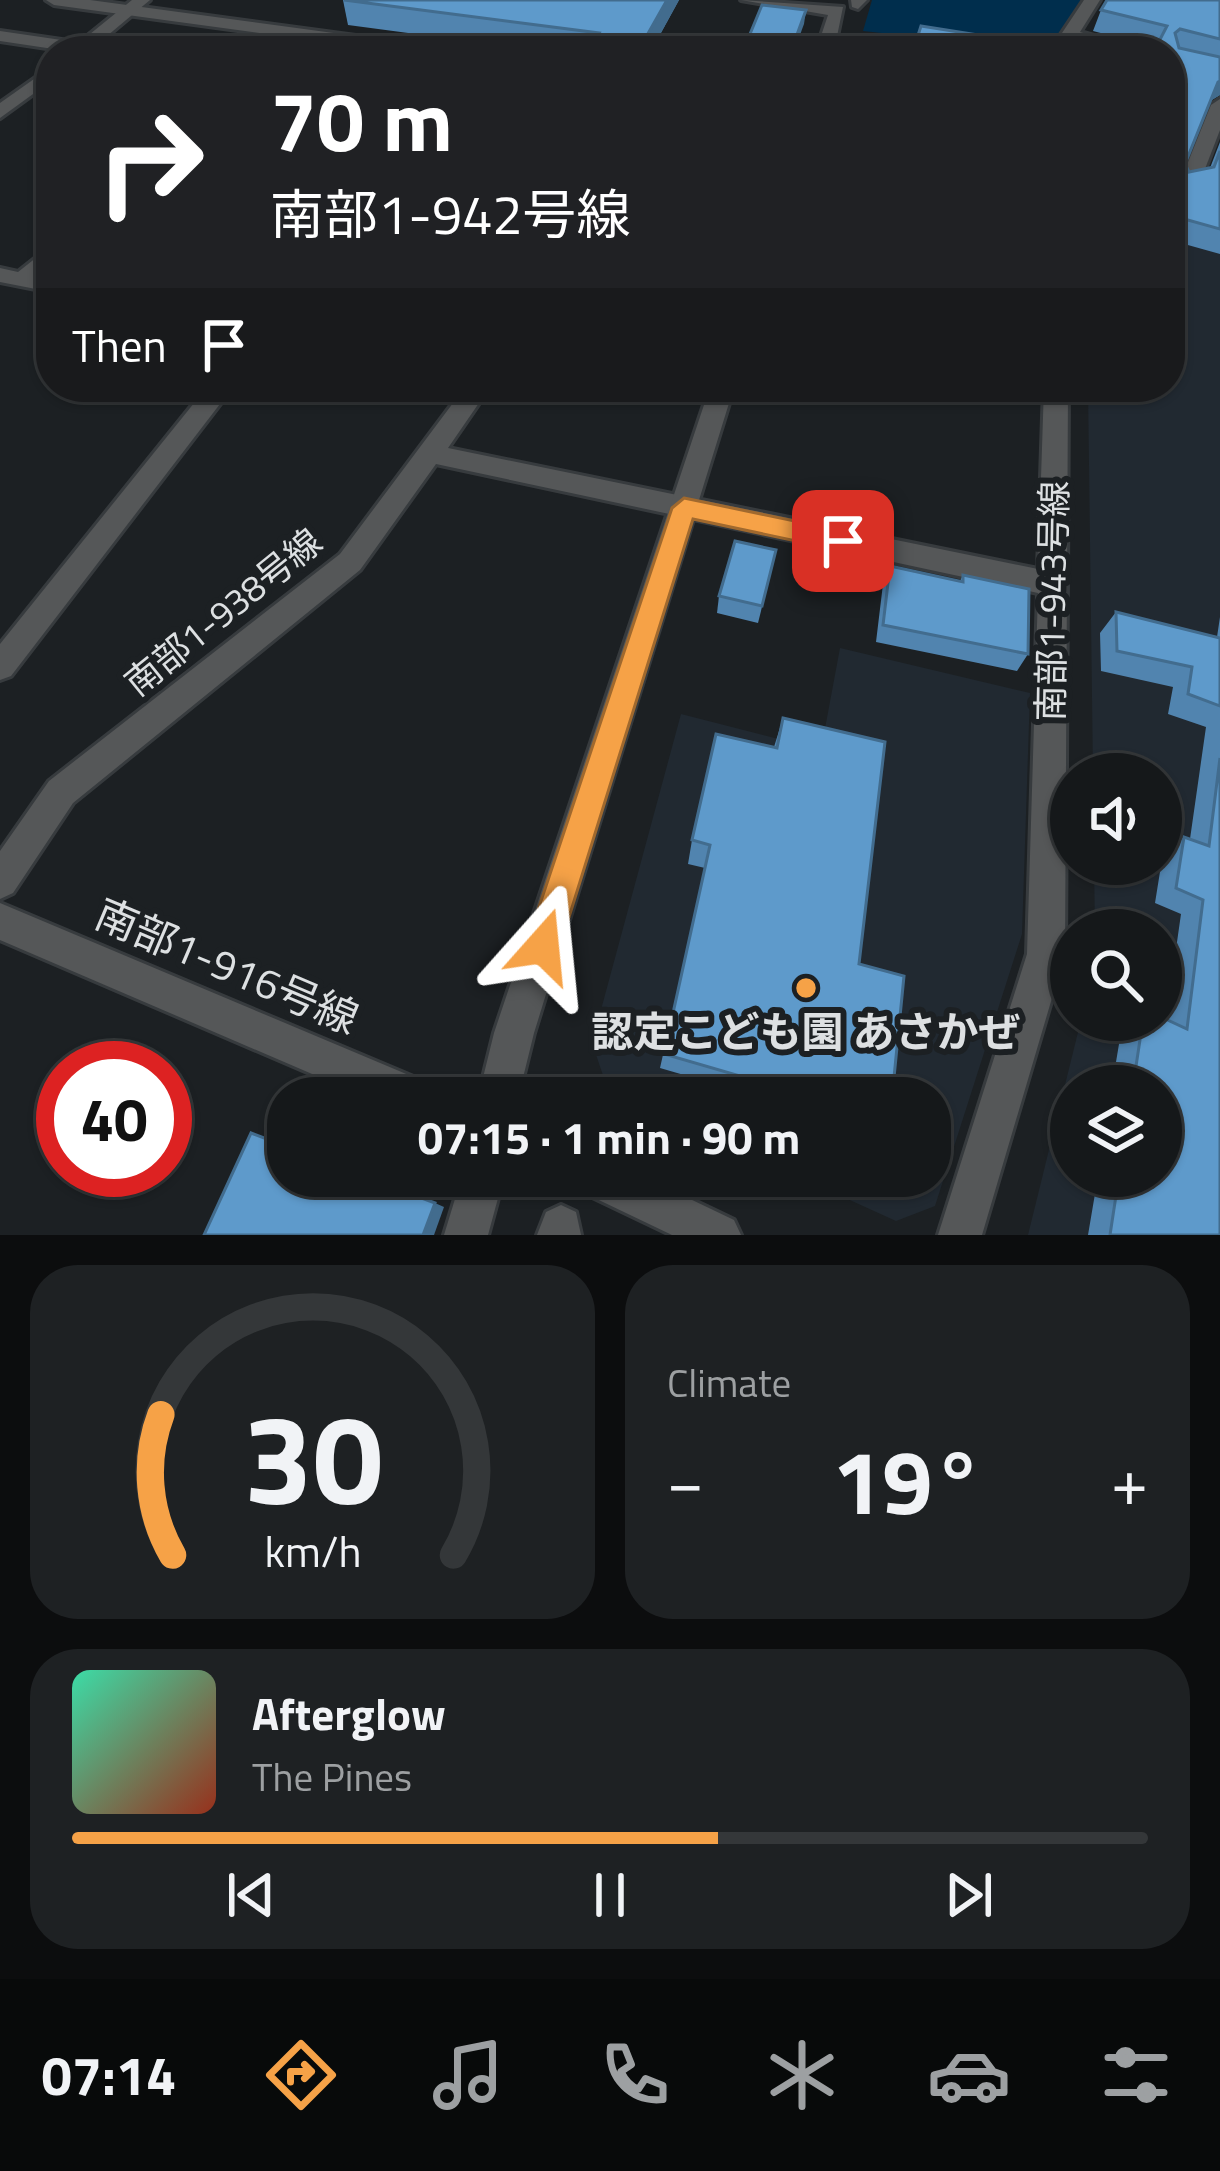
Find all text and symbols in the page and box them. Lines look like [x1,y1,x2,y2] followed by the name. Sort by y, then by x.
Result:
[270,56,453,184] text: 70 m
[72,84,228,240] icon: right
[270,173,631,255] text: 南部1-942号線
[72,311,167,379] text: Then
[191,312,257,378] icon: arrive
[1022,480,1081,722] street label: 南部1-943号線
[792,490,894,592] pin
[810,508,876,574] icon: arrive
[112,515,333,709] street label: 南部1-938号線
[1050,753,1182,1197] map controls
[1050,753,1182,885] button: sound
[86,881,369,1049] street label: 南部1-916号線
[480,883,606,1009] position arrow
[1050,909,1182,1041] button: search
[793,975,819,1001] marker: 認定こども園 あさかぜ
[591,999,1021,1063] place label: 認定こども園 あさかぜ
[36,1041,192,1197] speed limit sign: 40
[1050,1065,1182,1197] button: layers
[418,1103,800,1171] text: 07:15 · 1 min · 90 m
[667,1353,791,1412] text: Climate
[243,1363,382,1552] text: 30
[832,1412,983,1549] text: 19°
[667,1430,704,1531] text: −
[1111,1430,1148,1531] text: +
[264,1518,361,1584] text: km/h
[252,1679,446,1747] text: Afterglow
[252,1747,412,1806] text: The Pines
[218,1862,284,1928] icon: previous
[577,1862,643,1928] icon: pause
[936,1862,1002,1928] icon: next
[259,2033,343,2117] icon: directions
[426,2033,510,2117] icon: music
[593,2033,677,2117] icon: phone
[760,2033,844,2117] icon: climate
[927,2033,1011,2117] icon: car
[1094,2033,1178,2117] icon: filters
[42,2034,176,2116] text: 07:14

